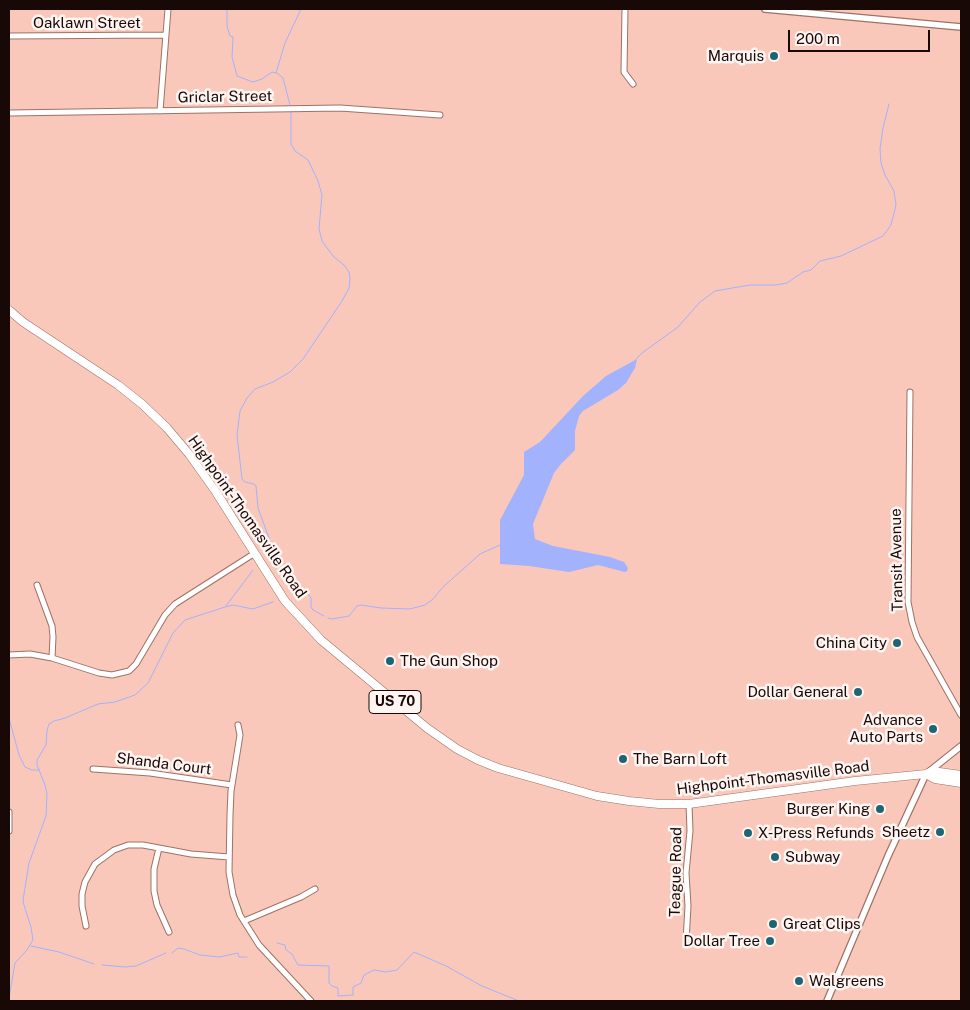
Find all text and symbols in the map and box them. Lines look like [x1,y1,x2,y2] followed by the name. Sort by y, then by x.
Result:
[33,14,141,32] street label: Oaklawn Street
[790,20,932,52] scale bar
[796,30,840,47] text: 200 m
[708,47,764,65] place label: Marquis
[768,50,780,62] marker: Marquis
[177,87,273,107] street label: Griclar Street
[184,432,310,602] street label: Highpoint-Thomasville Road
[887,508,907,612] street label: Transit Avenue
[816,634,887,652] place label: China City
[891,637,903,649] marker: China City
[400,652,498,670] place label: The Gun Shop
[384,655,396,667] marker: The Gun Shop
[747,683,848,701] place label: Dollar General
[852,686,864,698] marker: Dollar General
[369,690,421,714] road number: US 70
[849,711,923,746] place label: Advance Auto Parts
[927,723,939,735] marker: Advance Auto Parts
[115,749,213,779] street label: Shanda Court
[633,750,727,768] place label: The Barn Loft
[617,753,629,765] marker: The Barn Loft
[676,757,870,799] street label: Highpoint-Thomasville Road
[786,800,870,818] place label: Burger King
[874,803,886,815] marker: Burger King
[882,823,930,841] place label: Sheetz
[758,824,874,842] place label: X-Press Refunds
[934,826,946,838] marker: Sheetz
[666,827,686,917] street label: Teague Road
[742,827,754,839] marker: X-Press Refunds
[785,848,840,866] place label: Subway
[769,851,781,863] marker: Subway
[783,915,861,933] place label: Great Clips
[767,918,779,930] marker: Great Clips
[683,932,760,950] place label: Dollar Tree
[764,935,776,947] marker: Dollar Tree
[809,972,884,990] place label: Walgreens
[793,975,805,987] marker: Walgreens

